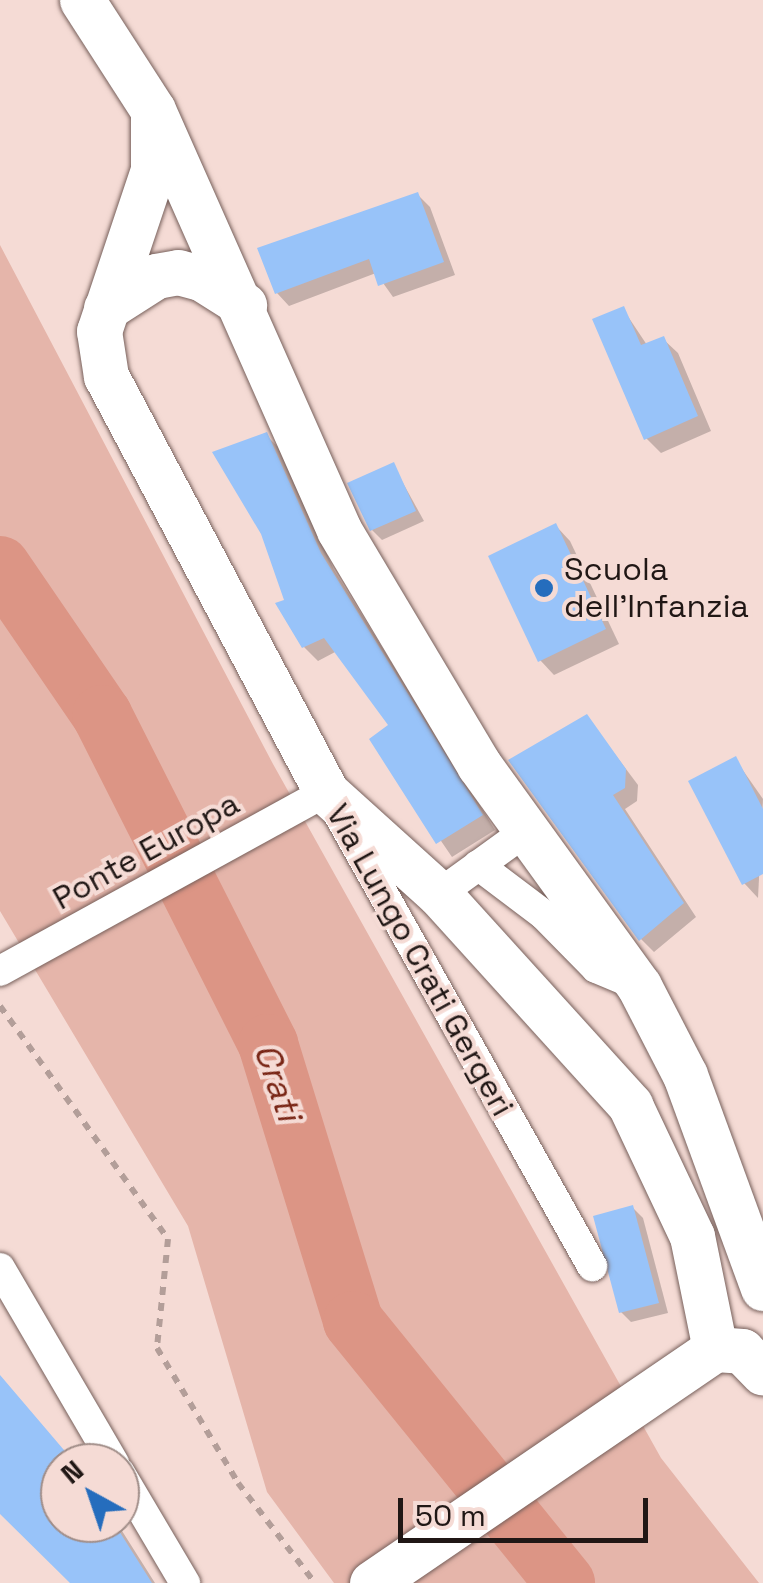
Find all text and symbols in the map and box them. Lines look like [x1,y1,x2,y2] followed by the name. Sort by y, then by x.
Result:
[564,551,749,626] place label: Scuola dell'Infanzia
[533,577,555,599] marker: Scuola dell'Infanzia
[46,784,246,918] street label: Ponte Europa
[318,797,522,1123] street label: Via Lungo Crati Gergeri
[245,1038,311,1126] water label: Crati
[40,1443,140,1543] north arrow
[53,1452,91,1491] text: N
[403,1478,653,1540] scale bar
[415,1496,486,1535] text: 50 m

